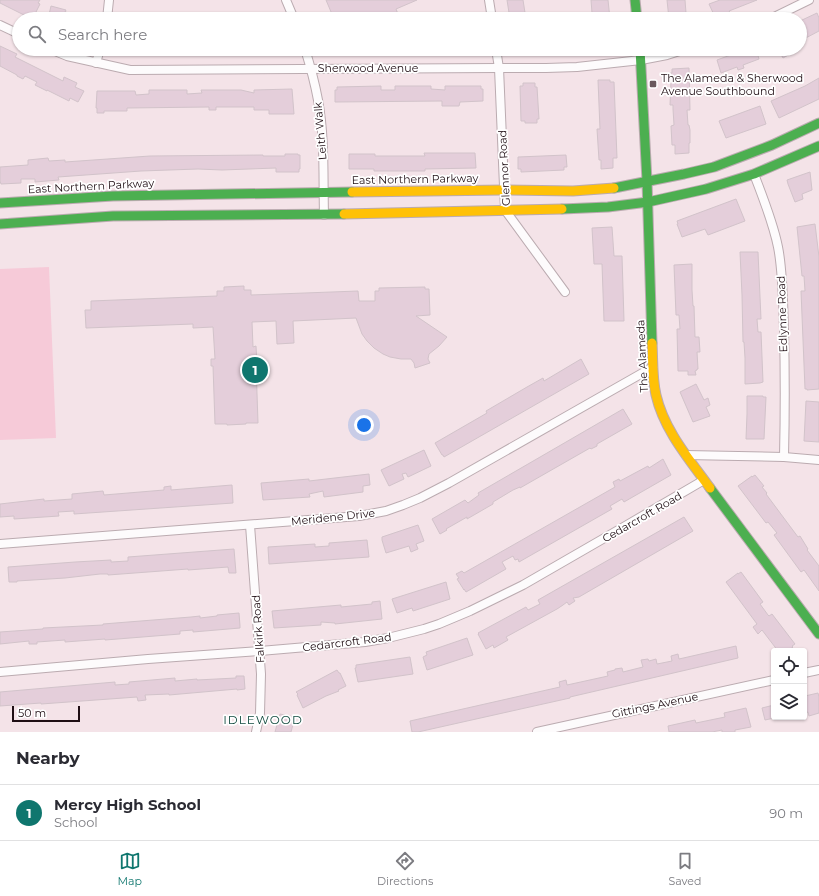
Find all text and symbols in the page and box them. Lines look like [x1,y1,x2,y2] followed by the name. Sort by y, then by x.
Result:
[12,12,807,56] search box
[26,23,48,45] icon: search
[58,25,147,44] text: Search here
[318,61,419,75] street label: Sherwood Avenue
[661,71,803,98] place label: The Alameda & Sherwood Avenue Southbound
[648,79,658,89] marker: The Alameda & Sherwood Avenue Southbound
[310,101,330,161] street label: Leith Walk
[495,130,513,206] street label: Glennor Road
[352,171,478,187] street label: East Northern Parkway
[27,176,155,196] street label: East Northern Parkway
[774,275,790,353] street label: Edlynne Road
[633,319,651,393] street label: The Alameda
[242,355,268,385] pin: 1
[354,415,374,435] your location
[600,489,684,545] street label: Cedarcroft Road
[290,506,376,528] street label: Meridene Drive
[249,594,267,664] street label: Falkirk Road
[302,630,392,654] street label: Cedarcroft Road
[771,648,807,720] map controls
[771,648,807,684] button: locate
[771,684,807,720] button: layers
[611,689,700,721] street label: Gittings Avenue
[12,704,80,723] scale bar
[18,706,46,720] text: 50 m
[223,712,303,727] district label: IDLEWOOD
[16,748,80,768] text: Nearby
[54,795,201,814] text: Mercy High School
[26,805,32,821] text: 1
[769,805,803,821] text: 90 m
[54,814,98,830] text: School
[118,850,142,888] tab: Map
[377,850,433,888] tab: Directions
[668,850,701,888] tab: Saved

